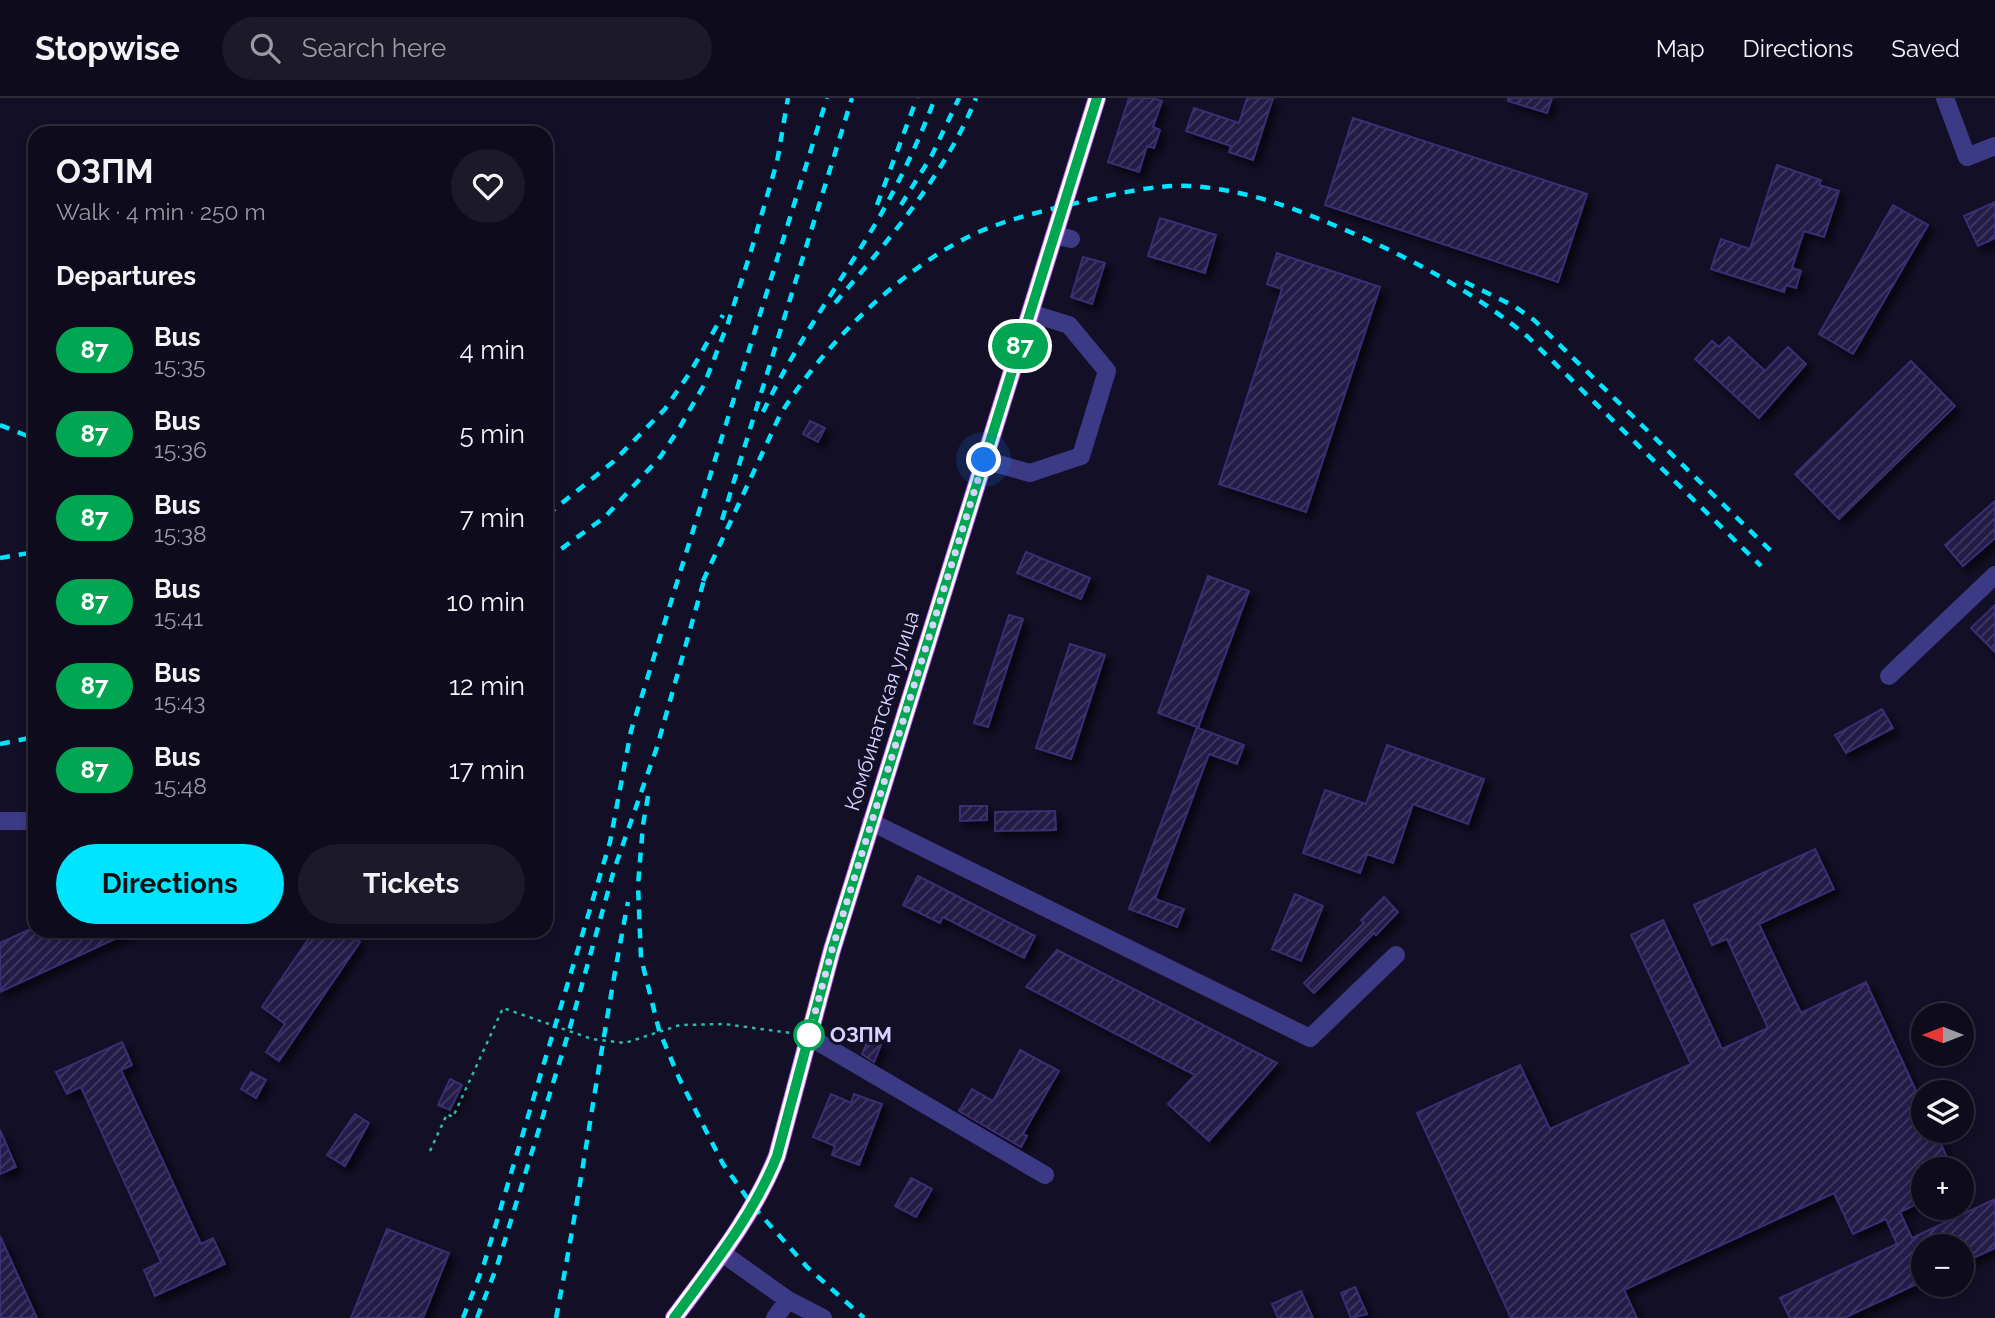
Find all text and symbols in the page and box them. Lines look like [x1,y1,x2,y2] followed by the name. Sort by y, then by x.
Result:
[222,17,712,80] search box
[35,29,180,68] text: Stopwise
[246,29,284,67] icon: search
[302,33,446,63] text: Search here
[1656,34,1705,63] text: Map
[1743,34,1853,63] text: Directions
[1891,34,1960,63] text: Saved
[451,149,525,223] button: heart
[56,152,153,191] text: ОЗПМ
[56,198,266,225] text: Walk · 4 min · 250 m
[56,261,196,291] text: Departures
[154,322,201,352] text: Bus
[988,323,1052,369] line badge: 87
[1006,331,1034,360] text: 87
[81,335,108,364] text: 87
[459,335,525,365] text: 4 min
[154,352,206,379] text: 15:35
[154,406,201,436] text: Bus
[81,419,108,448] text: 87
[459,419,525,449] text: 5 min
[154,436,207,463] text: 15:36
[966,442,1001,477] your location
[154,490,201,520] text: Bus
[81,503,108,532] text: 87
[460,503,525,533] text: 7 min
[154,520,207,547] text: 15:38
[154,574,201,604] text: Bus
[81,587,108,616] text: 87
[447,587,525,617] text: 10 min
[154,604,203,631] text: 15:41
[839,608,924,814] street label: Комбинатская улица
[154,658,201,688] text: Bus
[81,671,108,700] text: 87
[449,671,525,701] text: 12 min
[154,688,206,715] text: 15:43
[154,742,201,772] text: Bus
[81,755,108,784] text: 87
[449,755,525,785] text: 17 min
[154,772,207,799] text: 15:48
[56,844,284,924] button: Directions
[298,844,525,924] button: Tickets
[1911,1003,1974,1066] north arrow
[1911,1003,1974,1297] map controls
[794,1020,824,1050] marker: ОЗПМ
[830,1022,892,1047] place label: ОЗПМ
[1911,1080,1974,1143] button: layers
[1911,1157,1974,1220] button: +
[1911,1234,1974,1297] button: −

